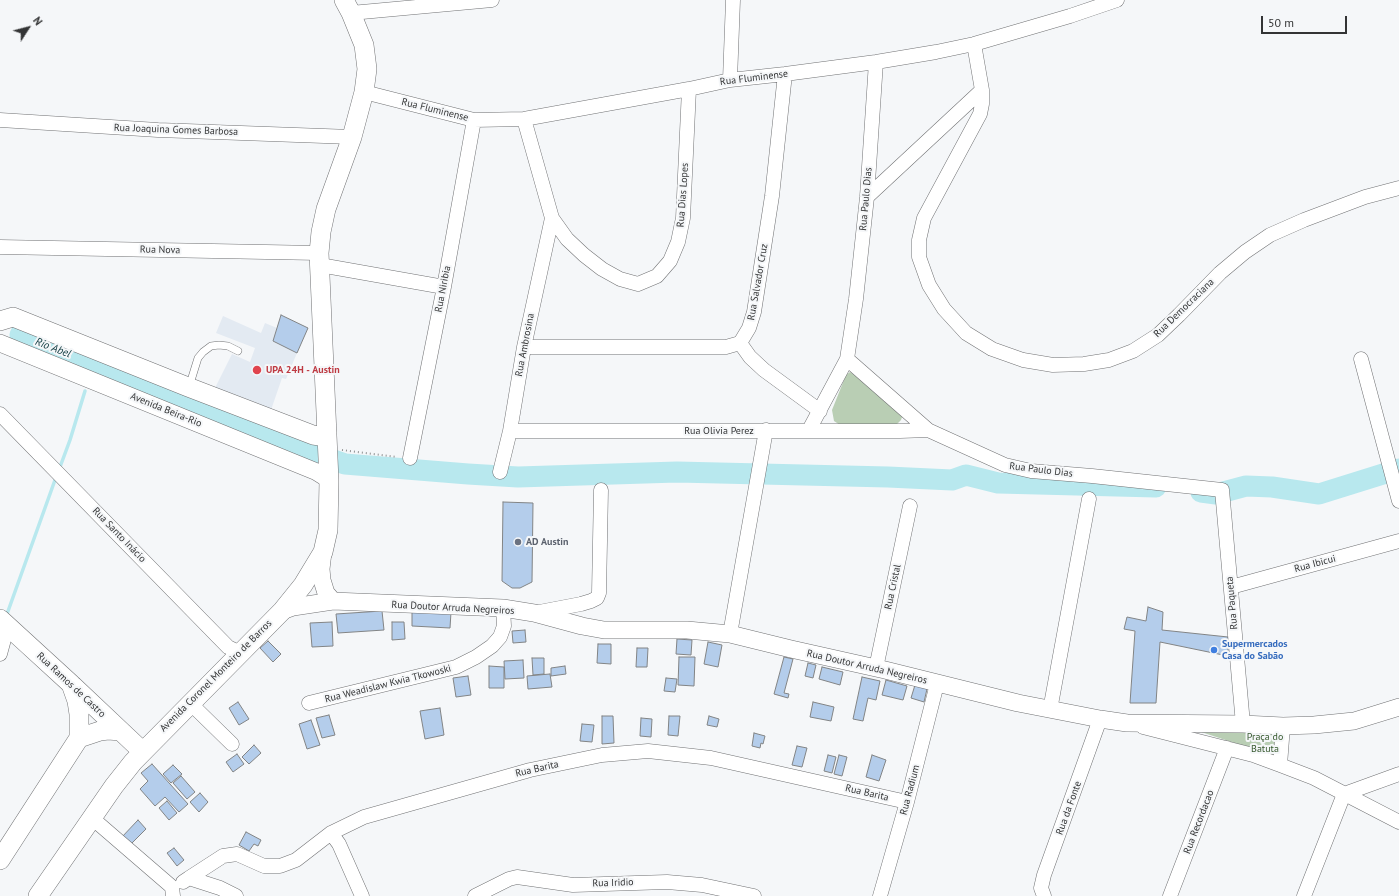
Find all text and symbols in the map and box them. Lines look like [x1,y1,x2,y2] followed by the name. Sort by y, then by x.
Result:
[8,8,48,48] north arrow
[1263,8,1349,34] scale bar
[30,14,45,28] text: N
[1268,15,1294,30] text: 50 m
[719,68,789,88] street label: Rua Fluminense
[400,96,470,124] street label: Rua Fluminense
[114,122,238,138] street label: Rua Joaquina Gomes Barbosa
[675,162,691,228] street label: Rua Dias Lopes
[857,167,875,231] street label: Rua Paulo Dias
[745,243,771,321] street label: Rua Salvador Cruz
[140,244,180,256] street label: Rua Nova
[433,265,453,313] street label: Rua Niribia
[1151,276,1217,340] street label: Rua Democraciana
[513,312,537,378] street label: Rua Ambrosina
[33,335,73,361] water label: Rio Abel
[251,364,263,376] marker: UPA 24H - Austin
[266,364,340,376] place label: UPA 24H - Austin
[129,390,203,430] street label: Avenida Beira-Rio
[684,425,754,437] street label: Rua Olivia Perez
[1009,460,1073,480] street label: Rua Paulo Dias
[90,505,148,565] street label: Rua Santo Inácio
[526,536,568,548] place label: AD Austin
[513,537,523,547] marker: AD Austin
[1293,553,1337,575] street label: Rua Ibicui
[882,563,904,611] street label: Rua Cristal
[1224,576,1240,630] street label: Rua Paqueta
[391,599,515,617] street label: Rua Doutor Arruda Negreiros
[157,617,275,735] street label: Avenida Coronel Monteiro de Barros
[1222,638,1288,662] place label: Supermercados Casa do Sabão
[1209,645,1219,655] marker: Supermercados Casa do Sabão
[806,647,928,687] street label: Rua Doutor Arruda Negreiros
[34,650,108,720] street label: Rua Ramos de Castro
[324,662,452,706] street label: Rua Weadislaw Kwia Tkowoski
[1247,731,1283,754] park label: Praça do Batuta
[514,758,560,780] street label: Rua Barita
[898,764,922,816] street label: Rua Radium
[1054,780,1084,836] street label: Rua da Fonte
[844,782,890,804] street label: Rua Barita
[1181,788,1217,856] street label: Rua Recordacao
[592,876,634,890] street label: Rua Iridio

